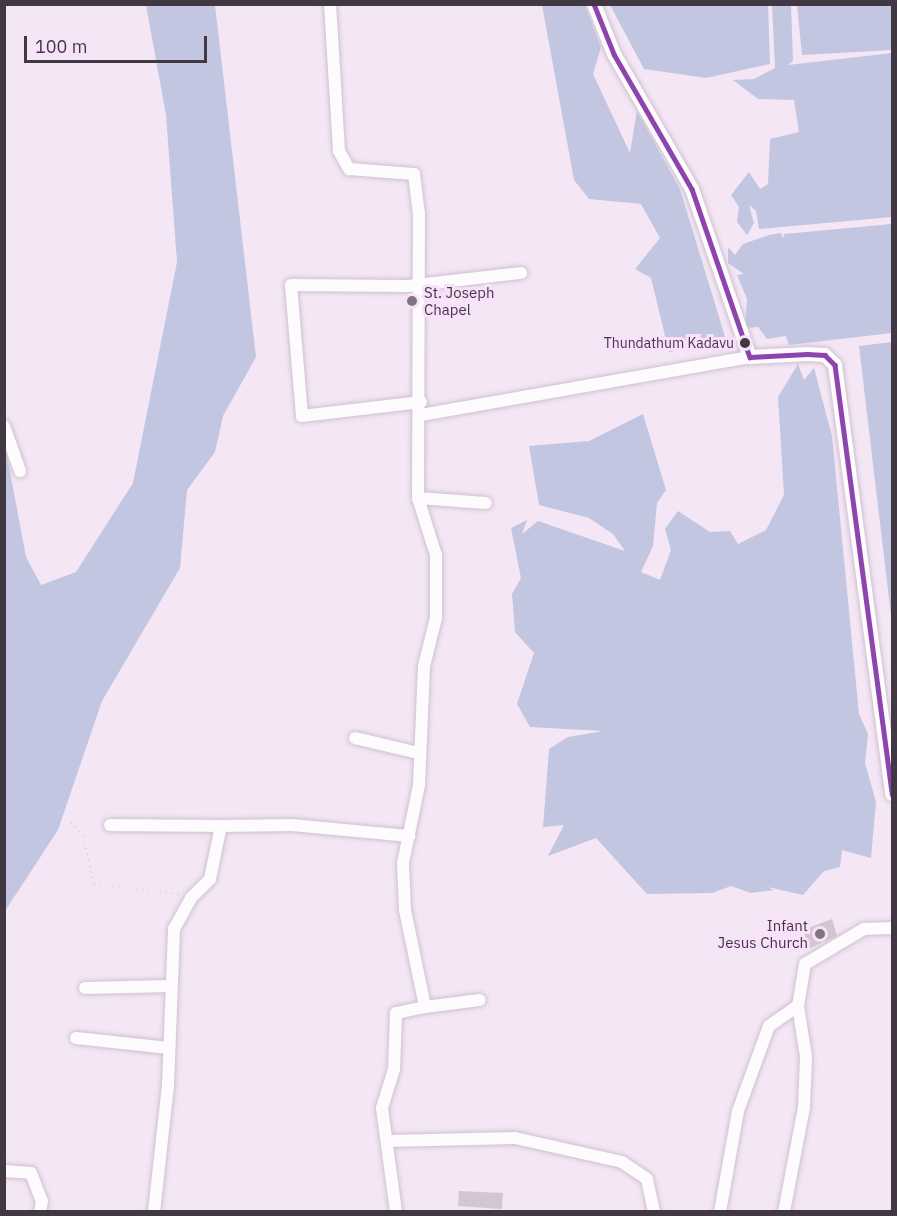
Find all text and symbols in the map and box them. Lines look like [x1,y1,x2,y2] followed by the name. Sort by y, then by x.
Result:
[27,24,210,62] scale bar
[35,35,87,58] text: 100 m
[424,283,494,318] place label: St. Joseph Chapel
[405,294,419,308] marker: St. Joseph Chapel
[604,335,734,351] place label: Thundathum Kadavu
[739,337,751,349] marker: Thundathum Kadavu
[718,916,808,951] place label: Infant Jesus Church
[813,927,827,941] marker: Infant Jesus Church

